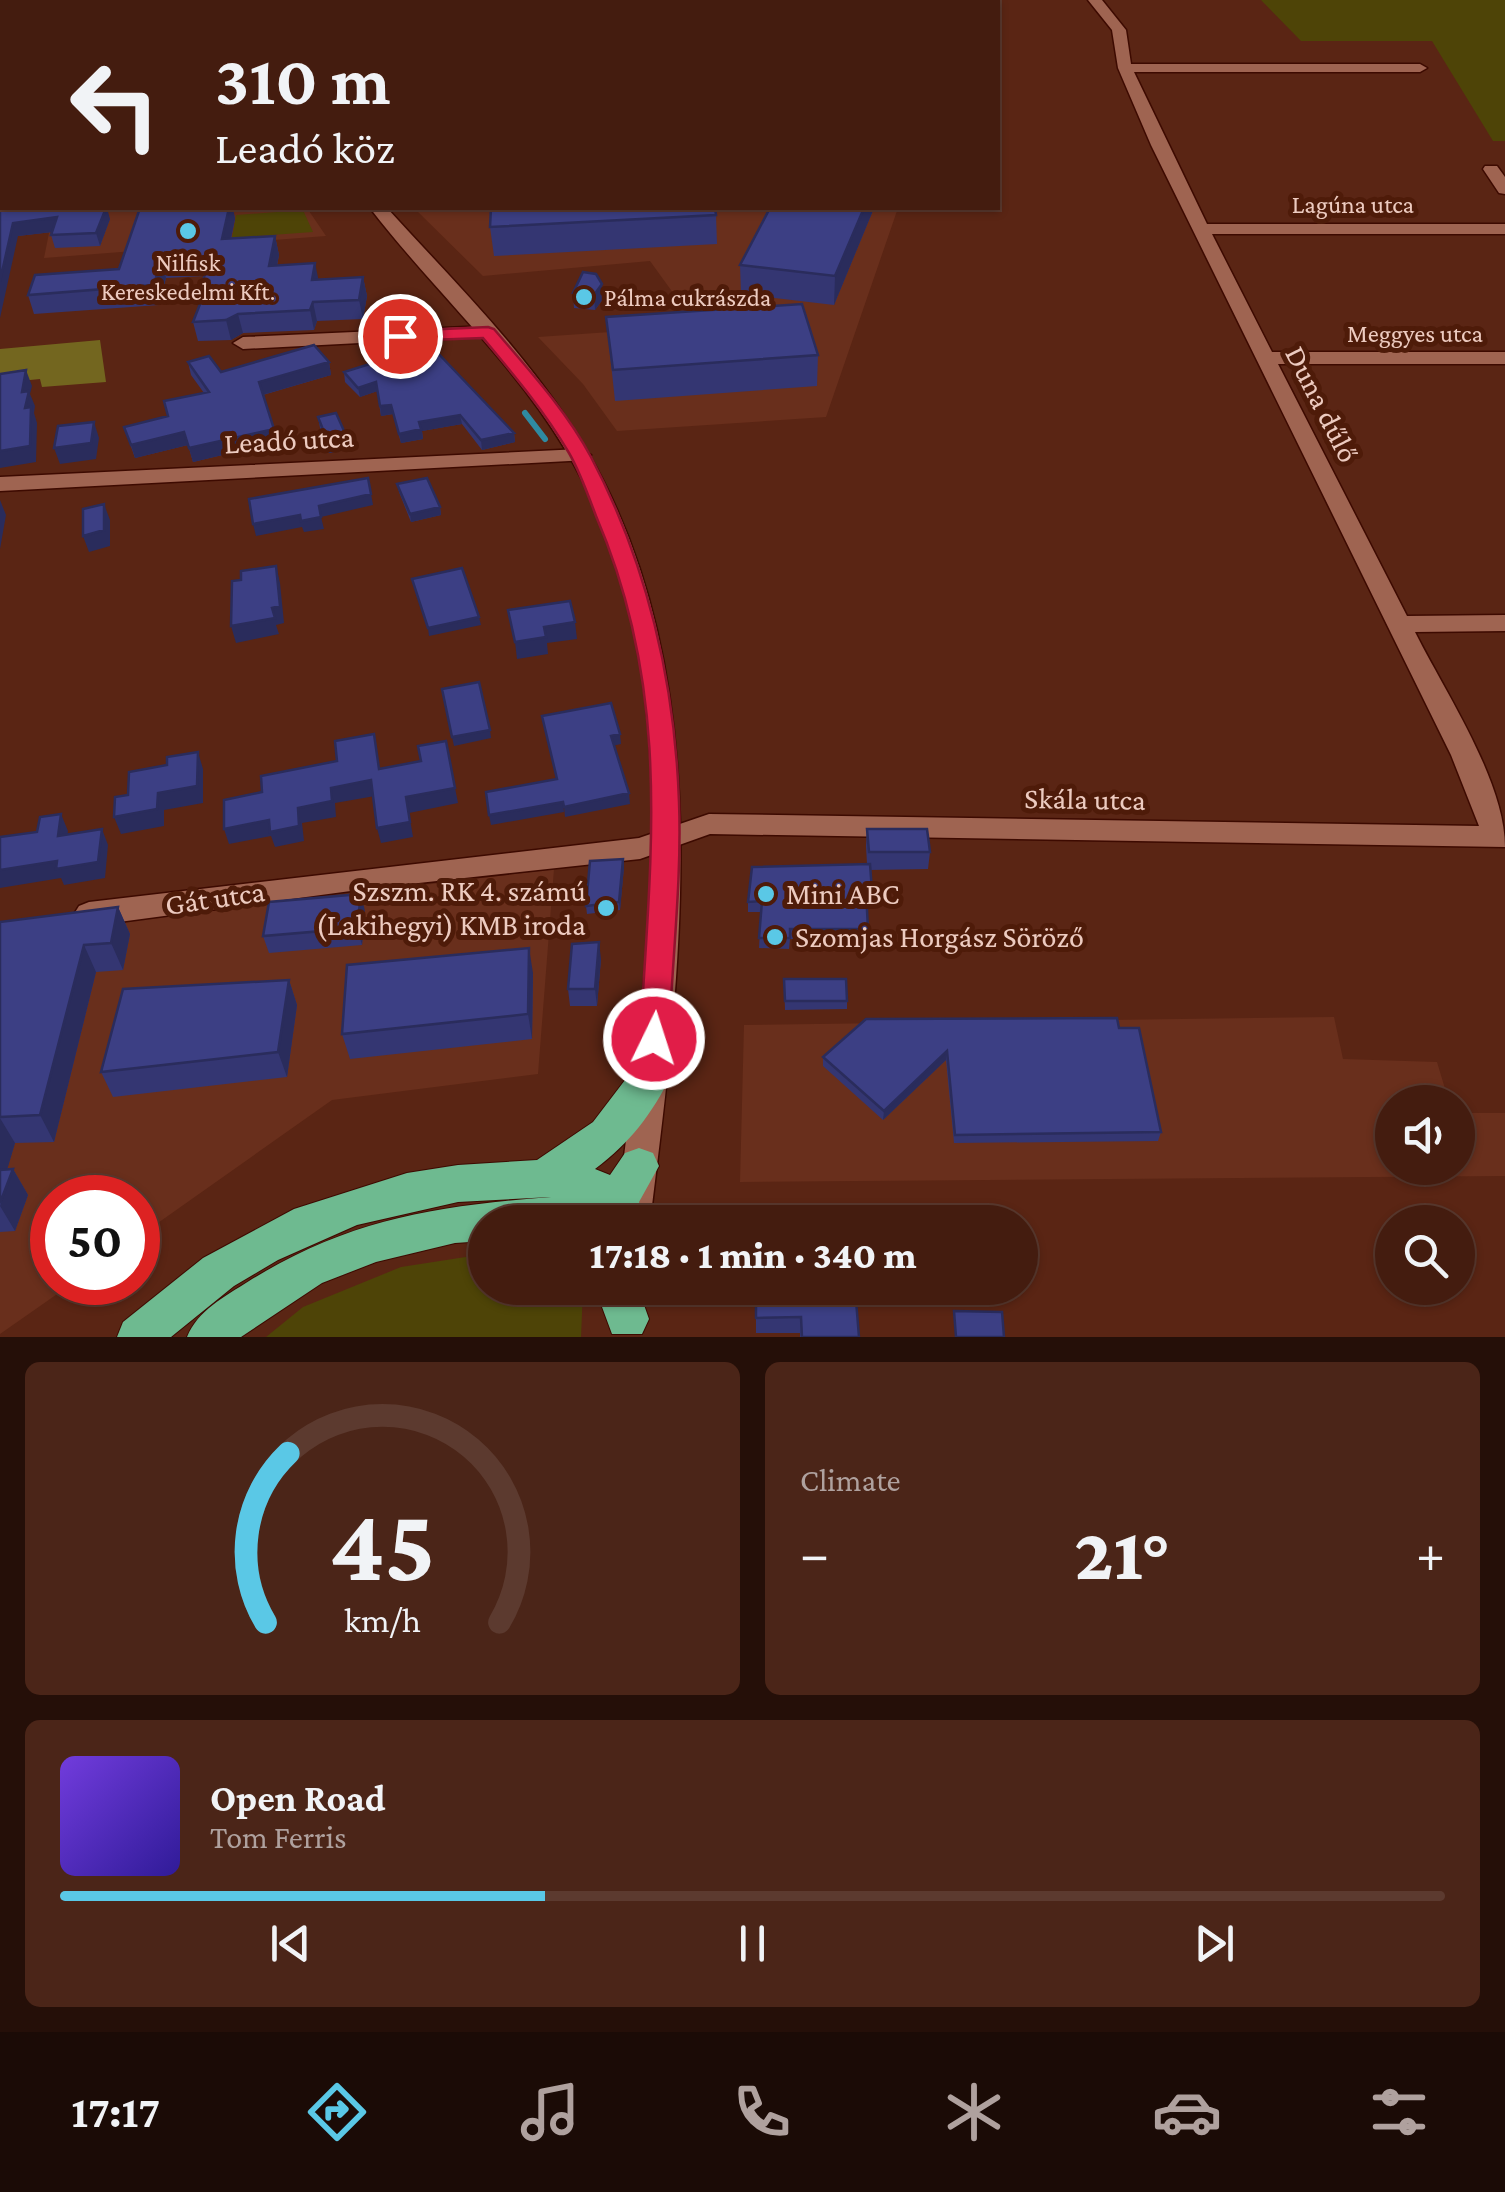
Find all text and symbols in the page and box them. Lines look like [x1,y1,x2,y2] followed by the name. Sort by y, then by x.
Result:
[50,40,180,170] icon: left
[215,41,391,119] text: 310 m
[215,123,395,173] text: Leadó köz
[1292,191,1415,219] street label: Lagúna utca
[177,220,199,242] marker: Nilfisk Kereskedelmi Kft.
[101,249,275,305] place label: Nilfisk Kereskedelmi Kft.
[604,284,772,311] place label: Pálma cukrászda
[573,286,595,308] marker: Pálma cukrászda
[358,294,443,379] pin
[373,309,428,364] icon: arrive
[1347,320,1483,348] street label: Meggyes utca
[1279,340,1366,467] street label: Duna dűlő
[223,420,355,459] street label: Leadó utca
[1024,781,1146,816] street label: Skála utca
[163,874,267,921] street label: Gát utca
[316,874,586,942] place label: Szszm. RK 4. számú (Lakihegyi) KMB iroda
[786,877,900,910] place label: Mini ABC
[755,883,777,905] marker: Mini ABC
[595,897,617,919] marker: Szszm. RK 4. számú (Lakihegyi) KMB iroda
[795,920,1084,954] place label: Szomjas Horgász Söröző
[764,926,786,948] marker: Szomjas Horgász Söröző
[602,987,706,1091] position arrow
[1375,1085,1475,1305] map controls
[1375,1085,1475,1185] button: sound
[30,1175,160,1305] speed limit sign: 50
[1375,1205,1475,1305] button: search
[590,1234,916,1276] text: 17:18 · 1 min · 340 m
[800,1462,901,1498] text: Climate
[329,1487,436,1602] text: 45
[1074,1512,1171,1595] text: 21°
[800,1523,829,1584] text: −
[1416,1523,1445,1584] text: +
[344,1600,421,1640] text: km/h
[210,1777,386,1819] text: Open Road
[210,1819,347,1855] text: Tom Ferris
[263,1916,318,1971] icon: previous
[725,1916,780,1971] icon: pause
[1187,1916,1242,1971] icon: next
[302,2077,372,2147] icon: directions
[515,2077,585,2147] icon: music
[727,2077,797,2147] icon: phone
[939,2077,1009,2147] icon: climate
[1152,2077,1222,2147] icon: car
[1364,2077,1434,2147] icon: filters
[71,2087,160,2137] text: 17:17

